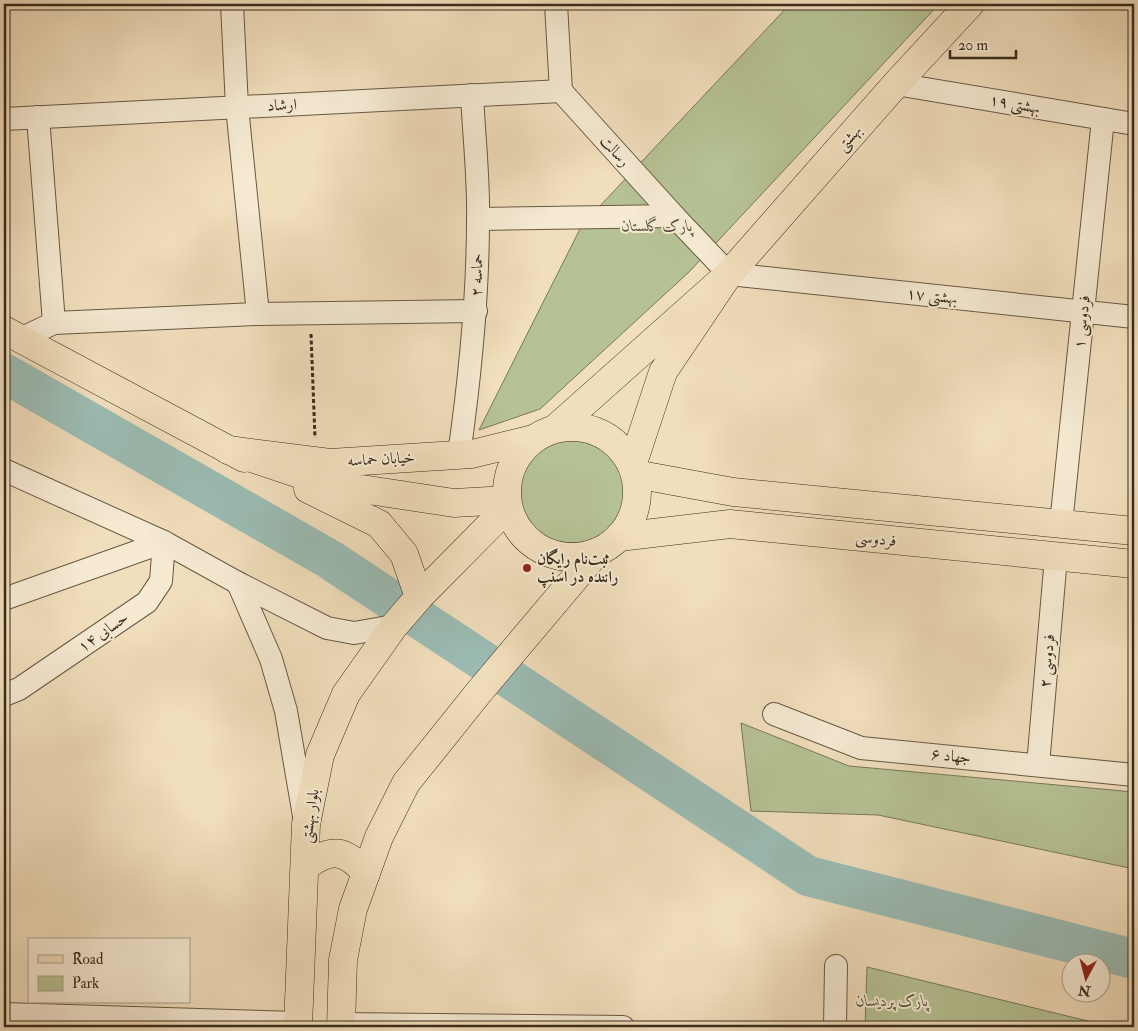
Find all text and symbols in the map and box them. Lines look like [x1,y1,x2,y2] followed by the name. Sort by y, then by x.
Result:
[950,28,1017,60] scale bar
[958,36,988,55] text: 20 m
[988,90,1042,119] street label: بهشتی ۱۹
[267,94,297,116] street label: ارشاد
[832,120,867,156] street label: بهشتی
[595,131,635,171] street label: رسالت
[621,216,695,237] park label: پارک گلستان
[466,253,488,297] street label: حماسه ۲
[905,283,959,310] street label: بهشتی ۱۷
[1069,294,1096,350] street label: فردوسی ۱
[347,447,415,471] street label: خیابان حماسه
[854,527,897,552] street label: فردوسی
[537,548,619,589] place label: ثبت‌نام رایگان راننده در اسنپ
[521,562,533,574] marker: ثبت‌نام رایگان راننده در اسنپ
[74,607,133,657] street label: حسابی ۱۴
[1035,633,1060,689] street label: فردوسی ۲
[930,744,972,768] street label: جهاد ۶
[296,788,325,845] street label: بلوار بهشتی
[28,938,190,1004] legend
[72,950,104,969] text: Road
[1060,954,1110,1004] north arrow
[72,974,99,993] text: Park
[1077,981,1093,1000] text: N
[856,991,930,1012] park label: پارک پردیسان

